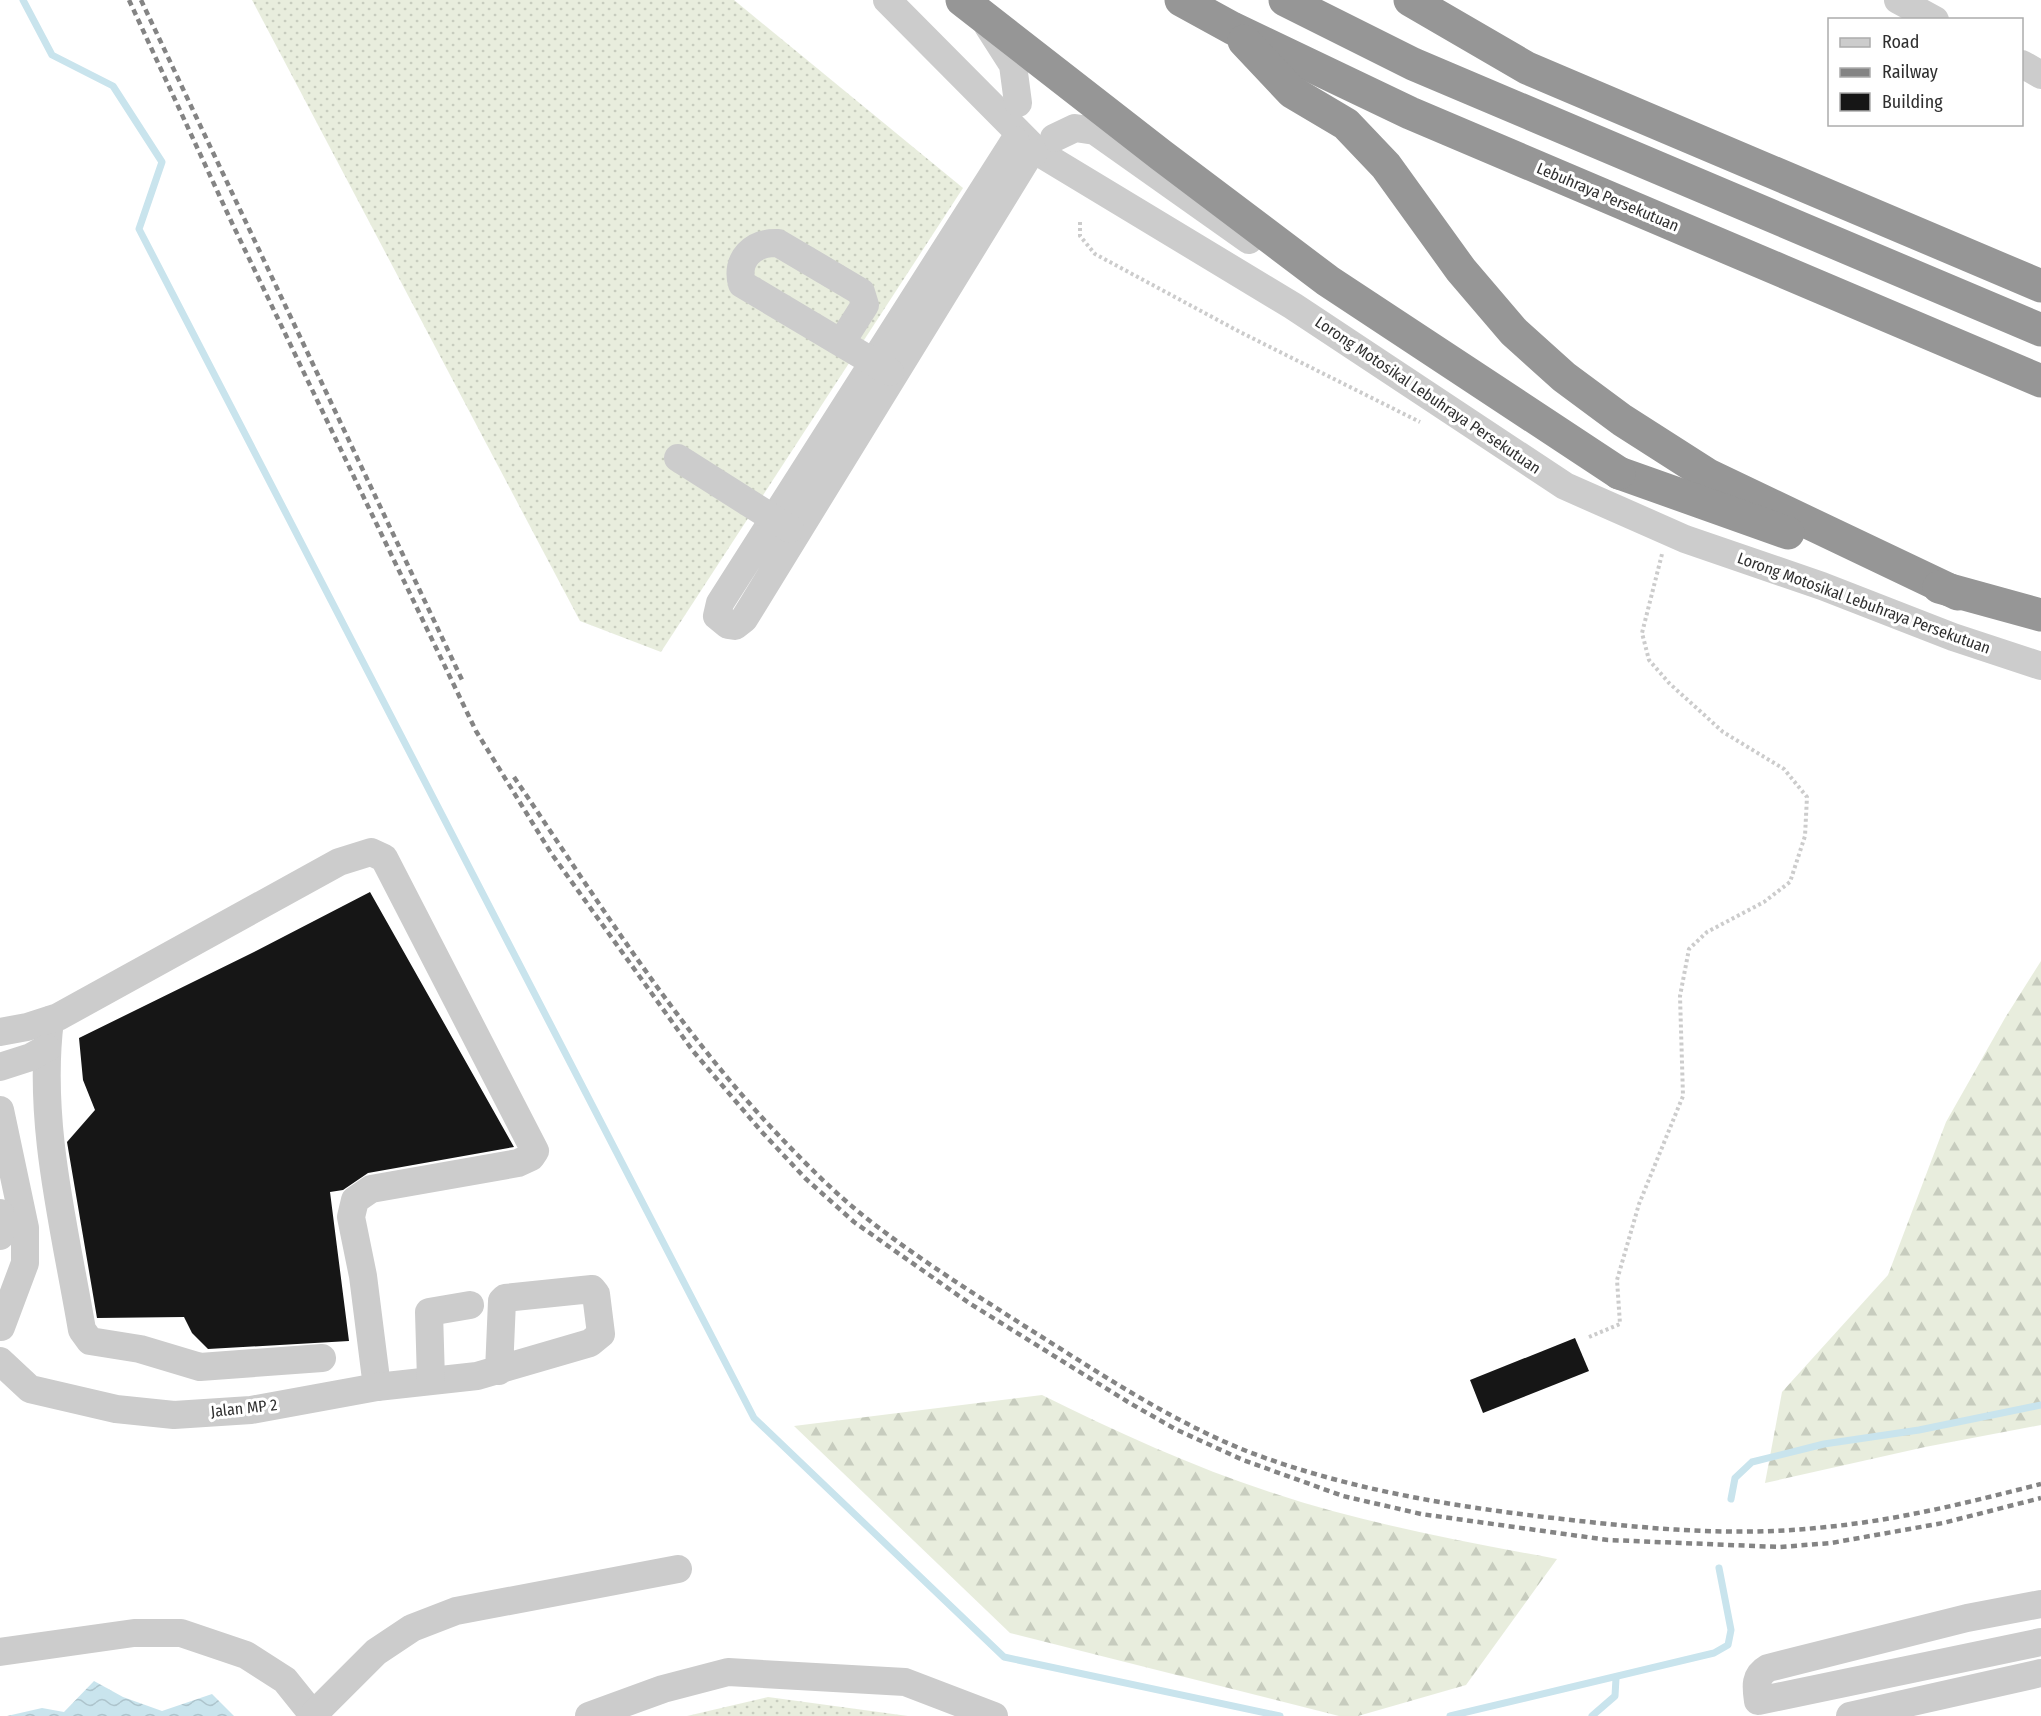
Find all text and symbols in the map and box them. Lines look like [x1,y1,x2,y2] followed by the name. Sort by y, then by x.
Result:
[1828,18,2023,126] legend
[1882,31,1919,53] text: Road
[1882,61,1938,83] text: Railway
[1882,91,1943,113] text: Building
[1534,158,1682,236] street label: Lebuhraya Persekutuan
[1312,312,1544,478] street label: Lorong Motosikal Lebuhraya Persekutuan
[1735,548,1993,658] street label: Lorong Motosikal Lebuhraya Persekutuan
[210,1395,278,1421] street label: Jalan MP 2

